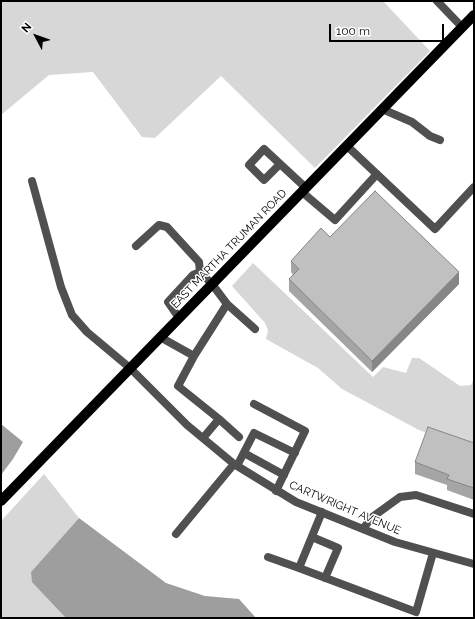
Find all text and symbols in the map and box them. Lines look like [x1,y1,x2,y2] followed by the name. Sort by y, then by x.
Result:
[16,16,56,56] north arrow
[331,16,446,42] scale bar
[19,20,34,35] text: N
[336,24,370,38] text: 100 m
[169,187,289,311] street label: EAST MARTHA TRUMAN ROAD
[287,478,403,538] street label: CARTWRIGHT AVENUE

